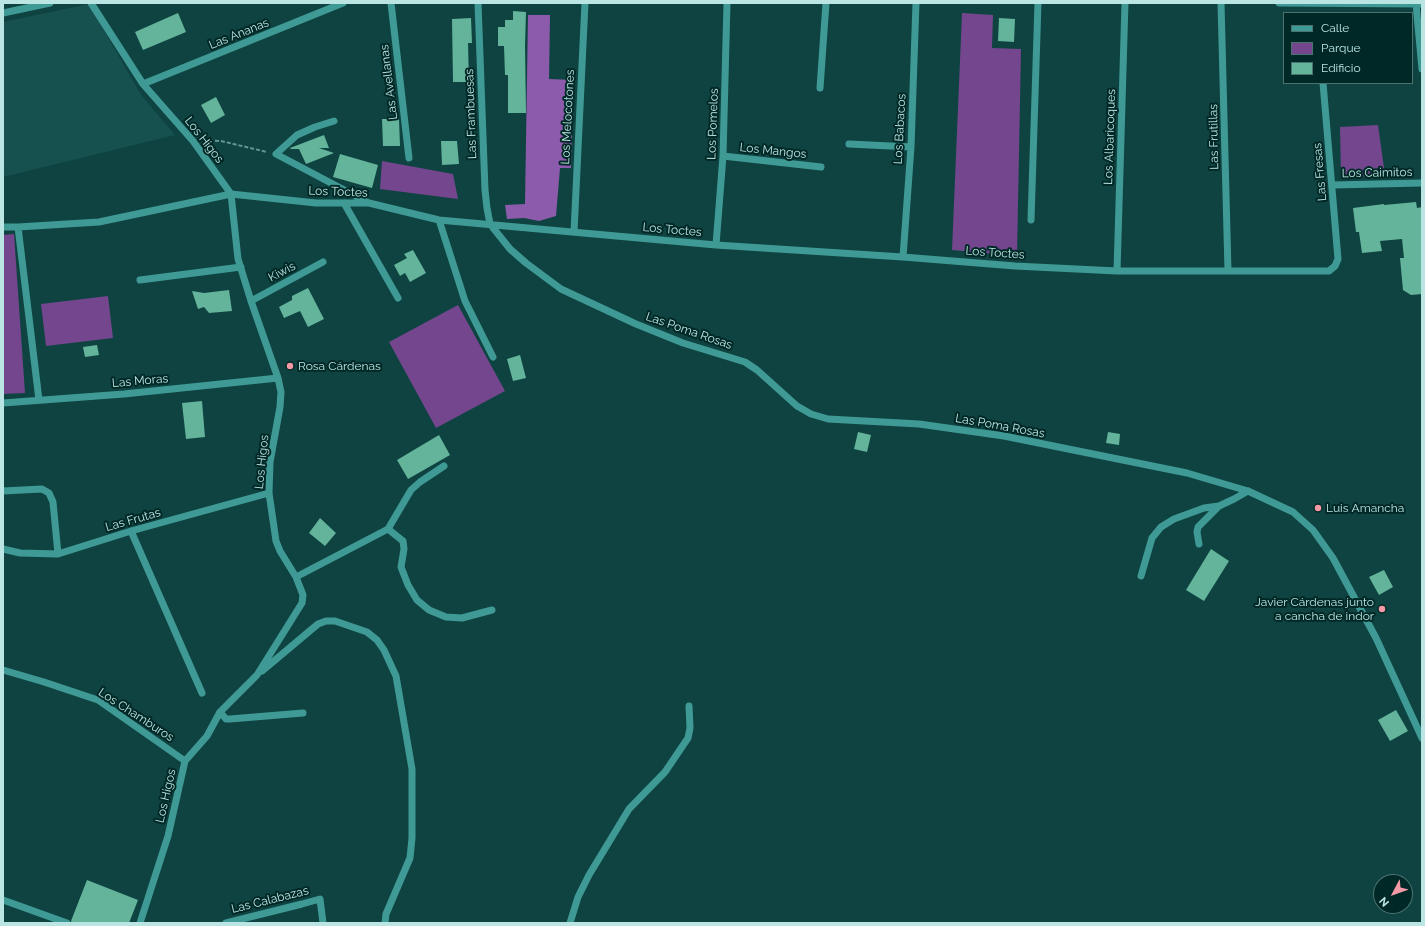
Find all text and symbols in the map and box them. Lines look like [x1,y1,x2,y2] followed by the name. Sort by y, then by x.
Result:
[1283,12,1413,84] legend
[207,15,271,53] street label: Las Ananas
[1321,21,1349,35] text: Calle
[1321,41,1361,55] text: Parque
[377,44,401,120] street label: Las Avellanas
[1321,61,1361,75] text: Edificio
[462,69,480,159] street label: Las Frambuesas
[558,69,578,165] street label: Los Melocotones
[705,88,721,160] street label: Los Pomelos
[1101,89,1119,185] street label: Los Albaricoques
[891,93,909,165] street label: Los Babacos
[1206,104,1222,170] street label: Las Frutillas
[181,114,227,166] street label: Los Higos
[739,140,807,162] street label: Los Mangos
[1310,142,1330,202] street label: Las Fresas
[1342,165,1412,181] street label: Los Caimitos
[308,184,368,200] street label: Los Toctes
[642,220,702,240] street label: Los Toctes
[965,244,1025,262] street label: Los Toctes
[266,259,298,285] street label: Kiwis
[644,309,734,353] street label: Las Poma Rosas
[298,359,381,373] place label: Rosa Cárdenas
[285,361,295,371] marker: Rosa Cárdenas
[111,371,169,391] street label: Las Moras
[954,411,1046,441] street label: Las Poma Rosas
[252,434,272,490] street label: Los Higos
[1326,501,1404,515] place label: Luis Amancha
[1313,503,1323,513] marker: Luis Amancha
[104,505,162,535] street label: Las Frutas
[1255,595,1374,623] place label: Javier Cárdenas junto a cancha de indor
[1377,604,1387,614] marker: Javier Cárdenas junto a cancha de indor
[96,685,176,745] street label: Los Chamburos
[153,768,179,824] street label: Los Higos
[1373,874,1413,914] north arrow
[230,883,310,917] street label: Las Calabazas
[1377,894,1392,909] text: N

